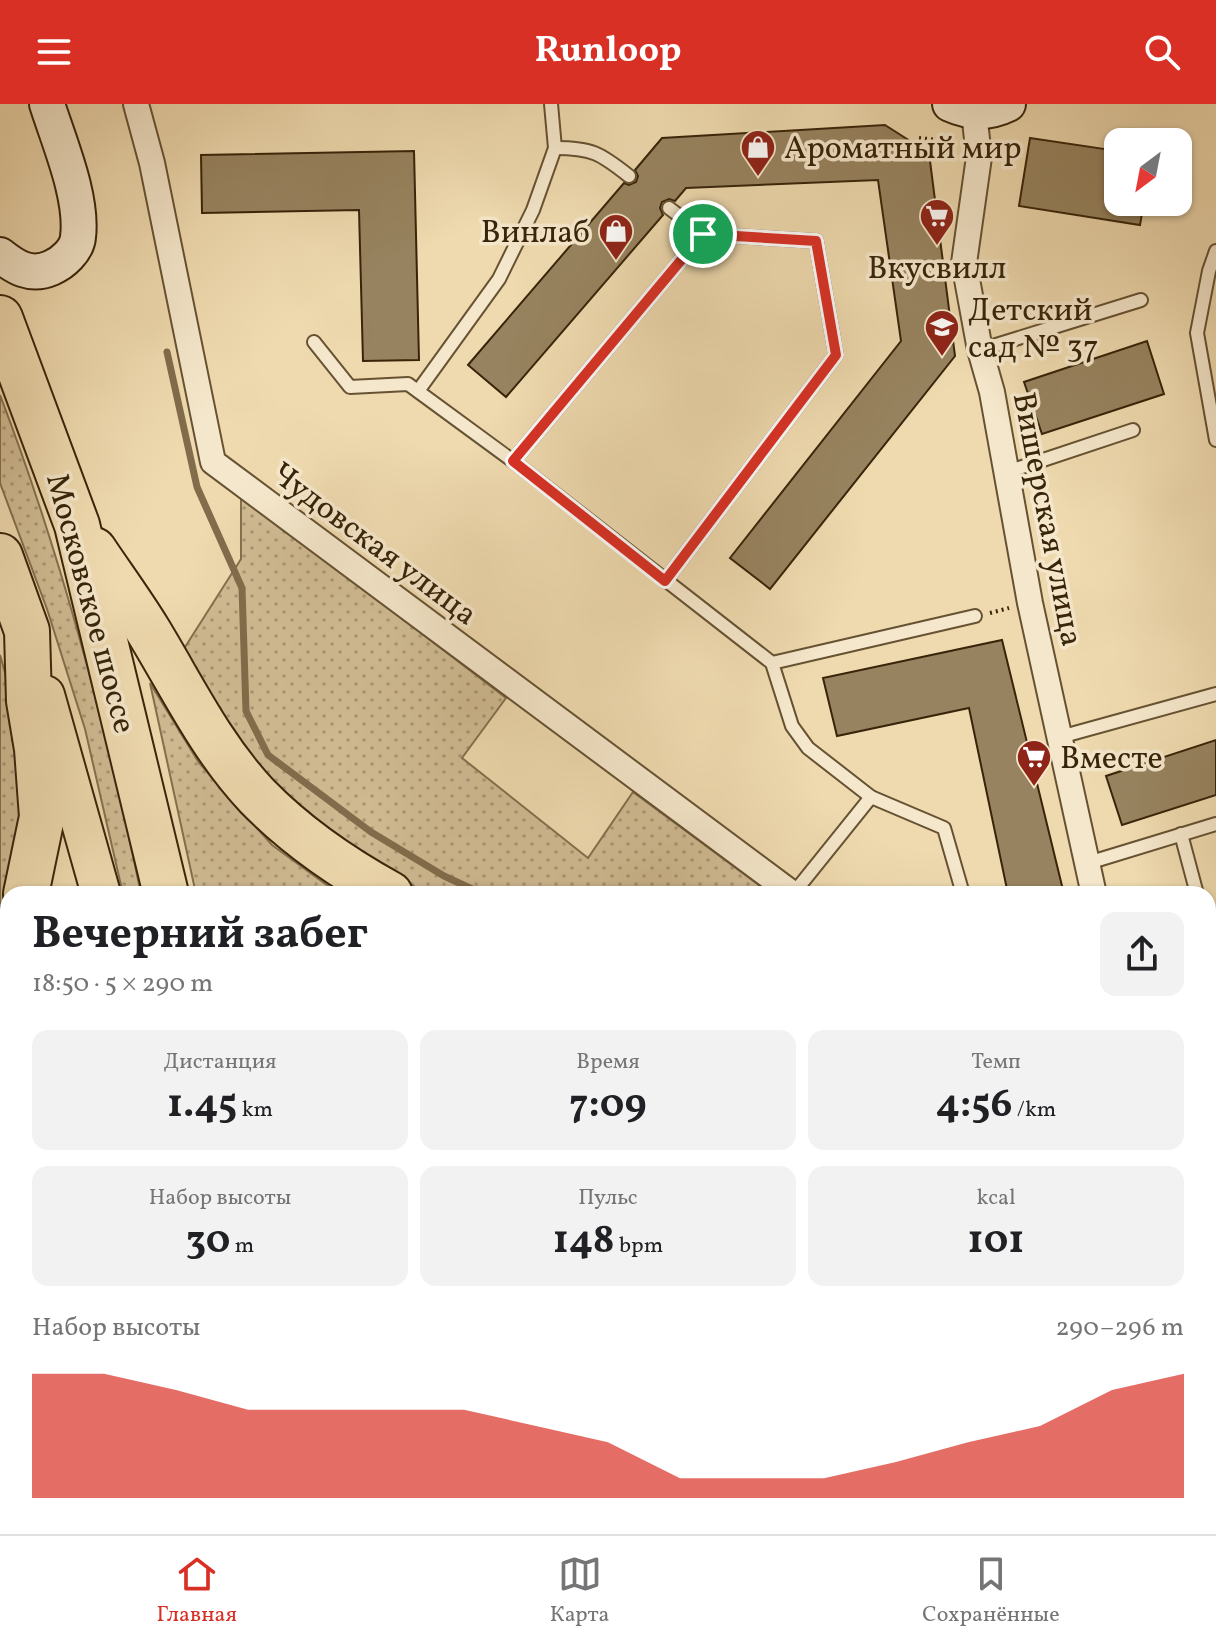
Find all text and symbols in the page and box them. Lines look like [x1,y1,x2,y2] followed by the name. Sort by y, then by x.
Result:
[535,27,681,77] text: Runloop
[32,30,76,74] icon: menu
[1140,30,1184,74] icon: search
[739,128,777,178] shop icon: Ароматный мир
[784,128,1022,172] place label: Ароматный мир
[1104,128,1192,216] north arrow
[1104,128,1192,216] map controls
[918,197,956,247] supermarket icon: Вкусвилл
[669,200,737,268] pin
[481,212,590,256] place label: Винлаб
[597,212,635,262] shop icon: Винлаб
[681,212,725,256] icon: arrive
[868,248,1006,292] place label: Вкусвилл
[968,290,1098,371] place label: Детский сад № 37
[923,308,961,358] school or university icon: Детский сад № 37
[1000,389,1092,650] street label: Вишерская улица
[261,453,485,637] street label: Чудовская улица
[33,469,145,739] street label: Московское шоссе
[1015,738,1053,788] supermarket icon: Вместе
[1060,738,1163,782] place label: Вместе
[32,905,368,966] text: Вечерний забег
[1100,912,1184,996] button: share
[32,966,213,1002] text: 18:50 · 5 × 290 m
[163,1047,277,1078] text: Дистанция
[576,1047,640,1078] text: Время
[971,1047,1021,1078] text: Темп
[167,1078,237,1134] text: 1.45
[569,1078,647,1134] text: 7:09
[936,1078,1012,1134] text: 4:56
[237,1095,273,1126] text: km
[1012,1095,1056,1126] text: /km
[149,1183,291,1214] text: Набор высоты
[578,1183,638,1214] text: Пульс
[976,1183,1016,1214] text: kcal
[186,1214,230,1270] text: 30
[553,1214,615,1270] text: 148
[968,1214,1024,1270] text: 101
[230,1231,254,1262] text: m
[615,1231,663,1262] text: bpm
[32,1310,200,1346] text: Набор высоты
[1056,1310,1184,1346] text: 290–296 m
[156,1552,237,1631] tab: Главная
[550,1552,609,1631] tab: Карта
[922,1552,1060,1631] tab: Сохранённые

